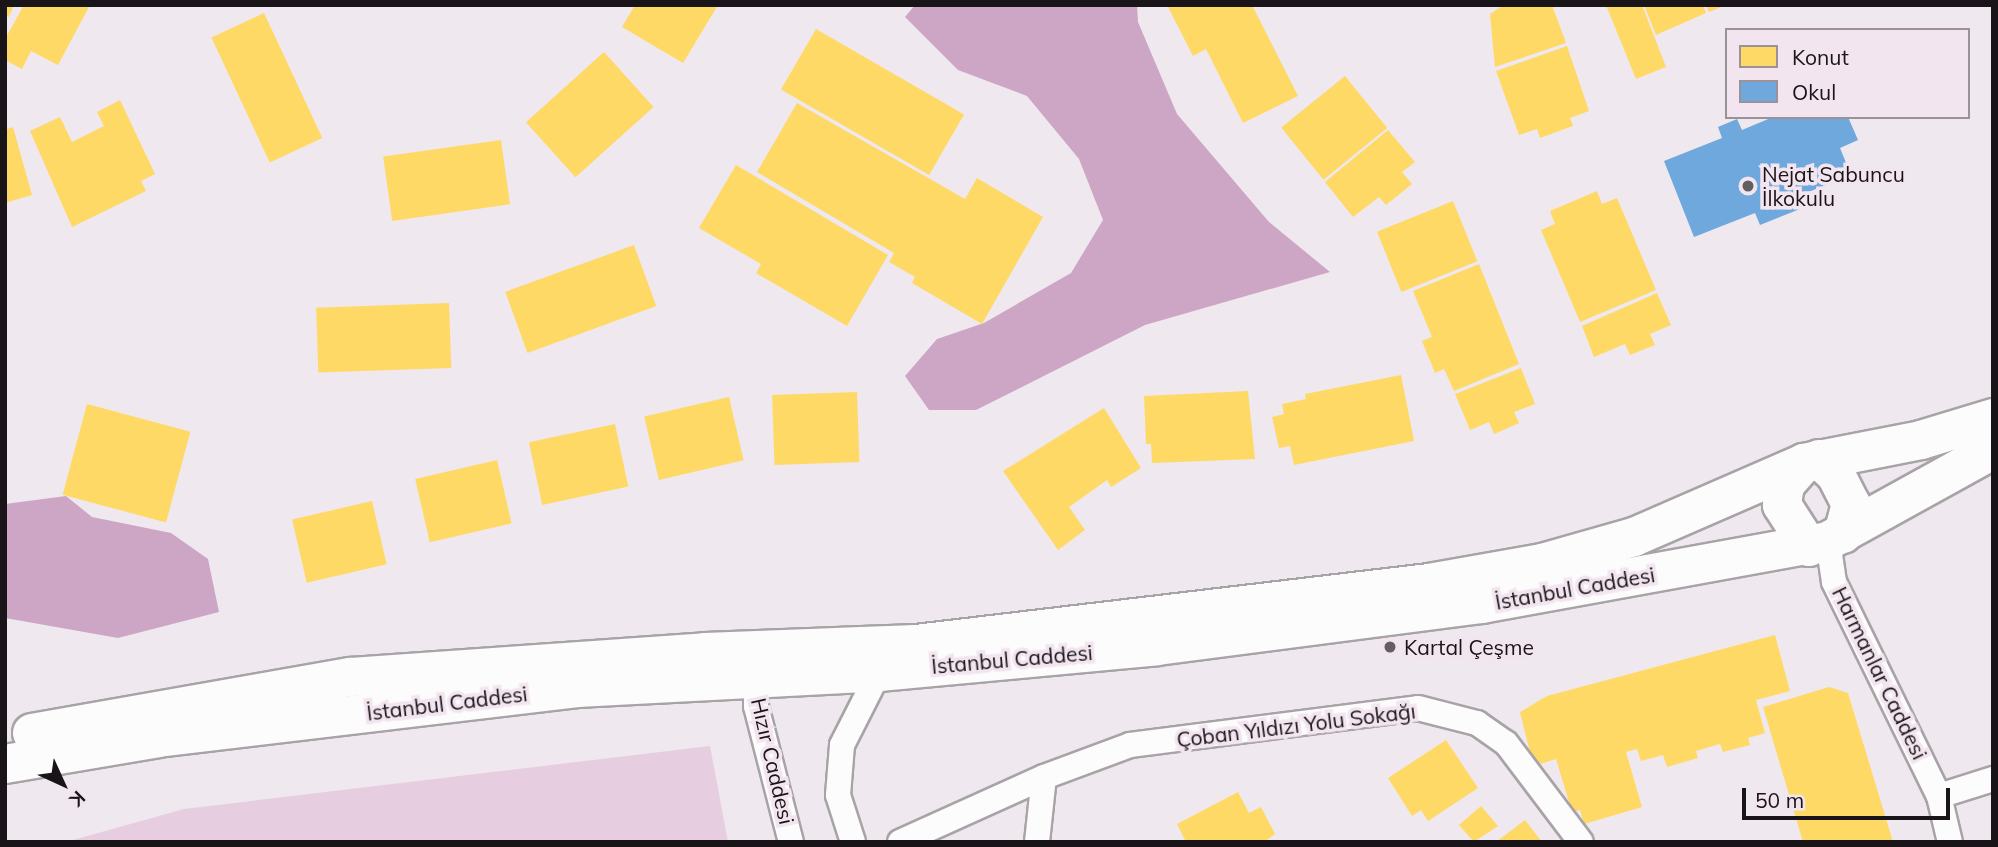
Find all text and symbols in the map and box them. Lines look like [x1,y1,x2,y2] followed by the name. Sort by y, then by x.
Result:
[1725,28,1970,119] legend
[1792,44,1849,70] text: Konut
[1792,79,1836,105] text: Okul
[1762,161,1905,211] place label: Nejat Sabuncu İlkokulu
[1740,178,1756,194] marker: Nejat Sabuncu İlkokulu
[1493,562,1657,614] street label: İstanbul Caddesi
[1827,583,1933,763] street label: Harmanlar Caddesi
[1404,634,1534,660] place label: Kartal Çeşme
[930,639,1094,679] street label: İstanbul Caddesi
[1382,639,1398,655] marker: Kartal Çeşme
[365,681,529,725] street label: İstanbul Caddesi
[746,695,800,827] street label: Hızır Caddesi
[1175,698,1417,752] street label: Çoban Yıldızı Yolu Sokağı
[28,749,98,819] north arrow
[1746,774,1954,818] scale bar
[65,786,91,812] text: K
[1755,787,1804,813] text: 50 m

